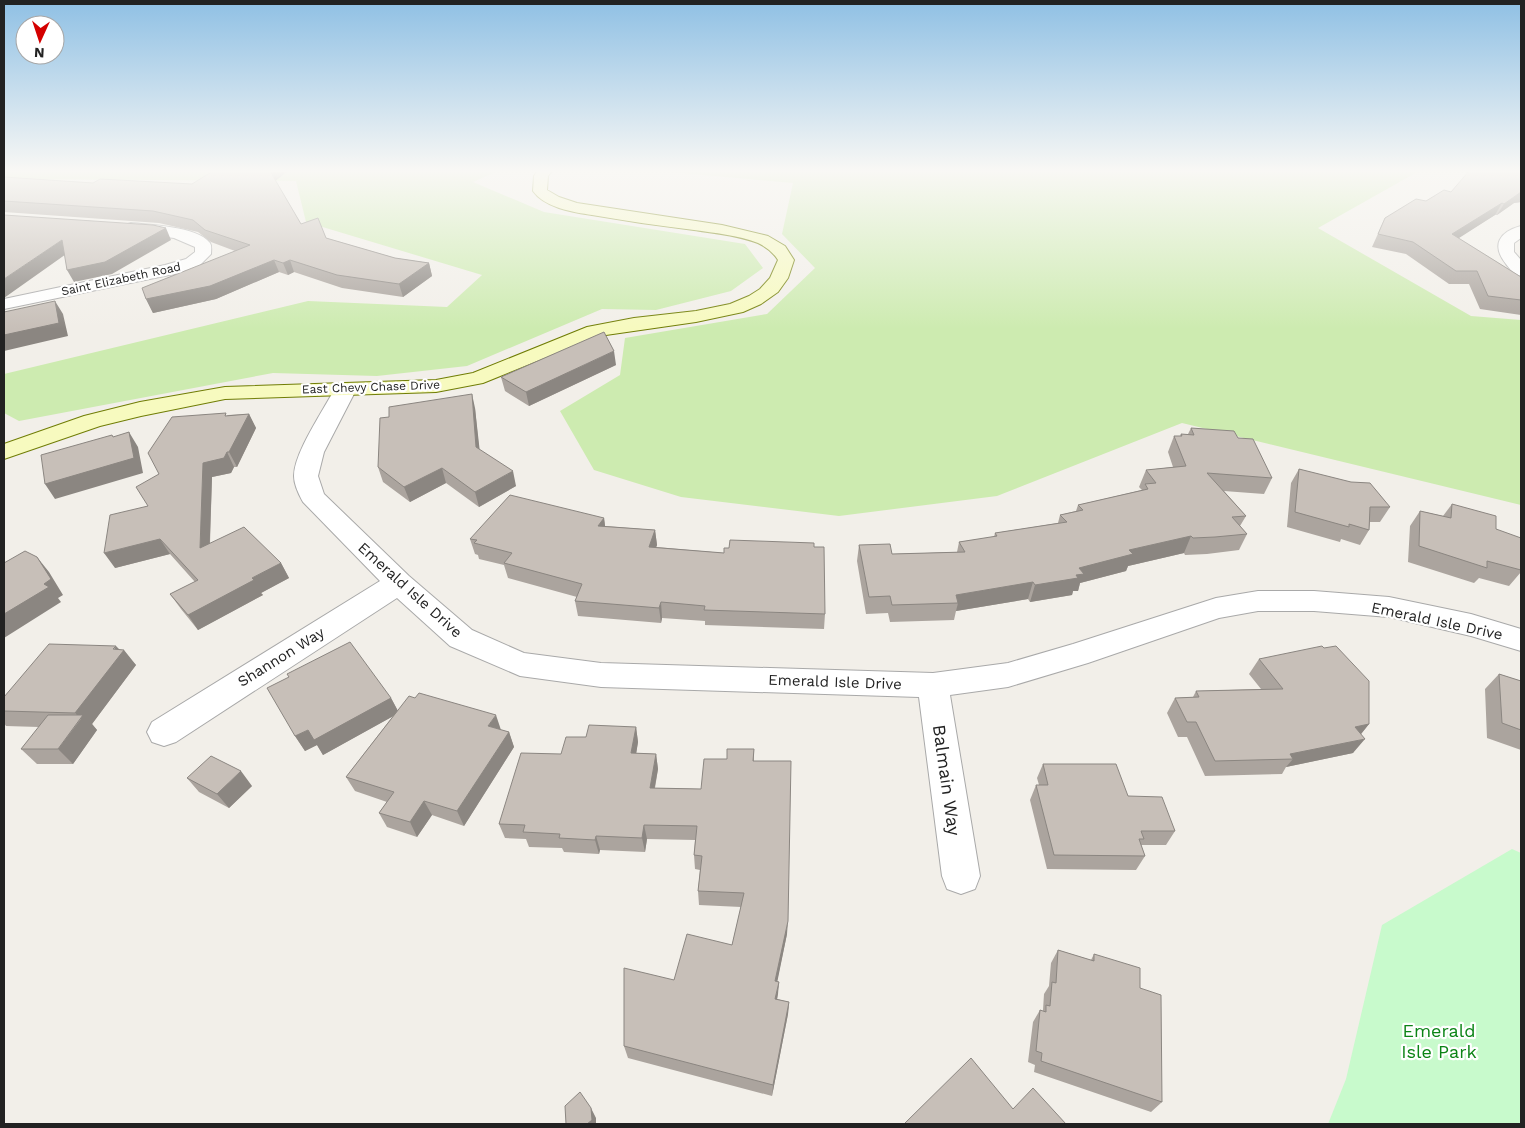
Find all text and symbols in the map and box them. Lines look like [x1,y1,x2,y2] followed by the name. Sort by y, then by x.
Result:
[15,15,65,65] north arrow
[34,45,45,61] text: N
[60,259,182,299] street label: Saint Elizabeth Road
[302,378,440,396] street label: East Chevy Chase Drive
[354,539,466,641] street label: Emerald Isle Drive
[1370,598,1504,644] street label: Emerald Isle Drive
[234,623,328,691] street label: Shannon Way
[768,671,902,693] street label: Emerald Isle Drive
[929,723,965,838] street label: Balmain Way
[1401,1020,1477,1062] park label: Emerald Isle Park

